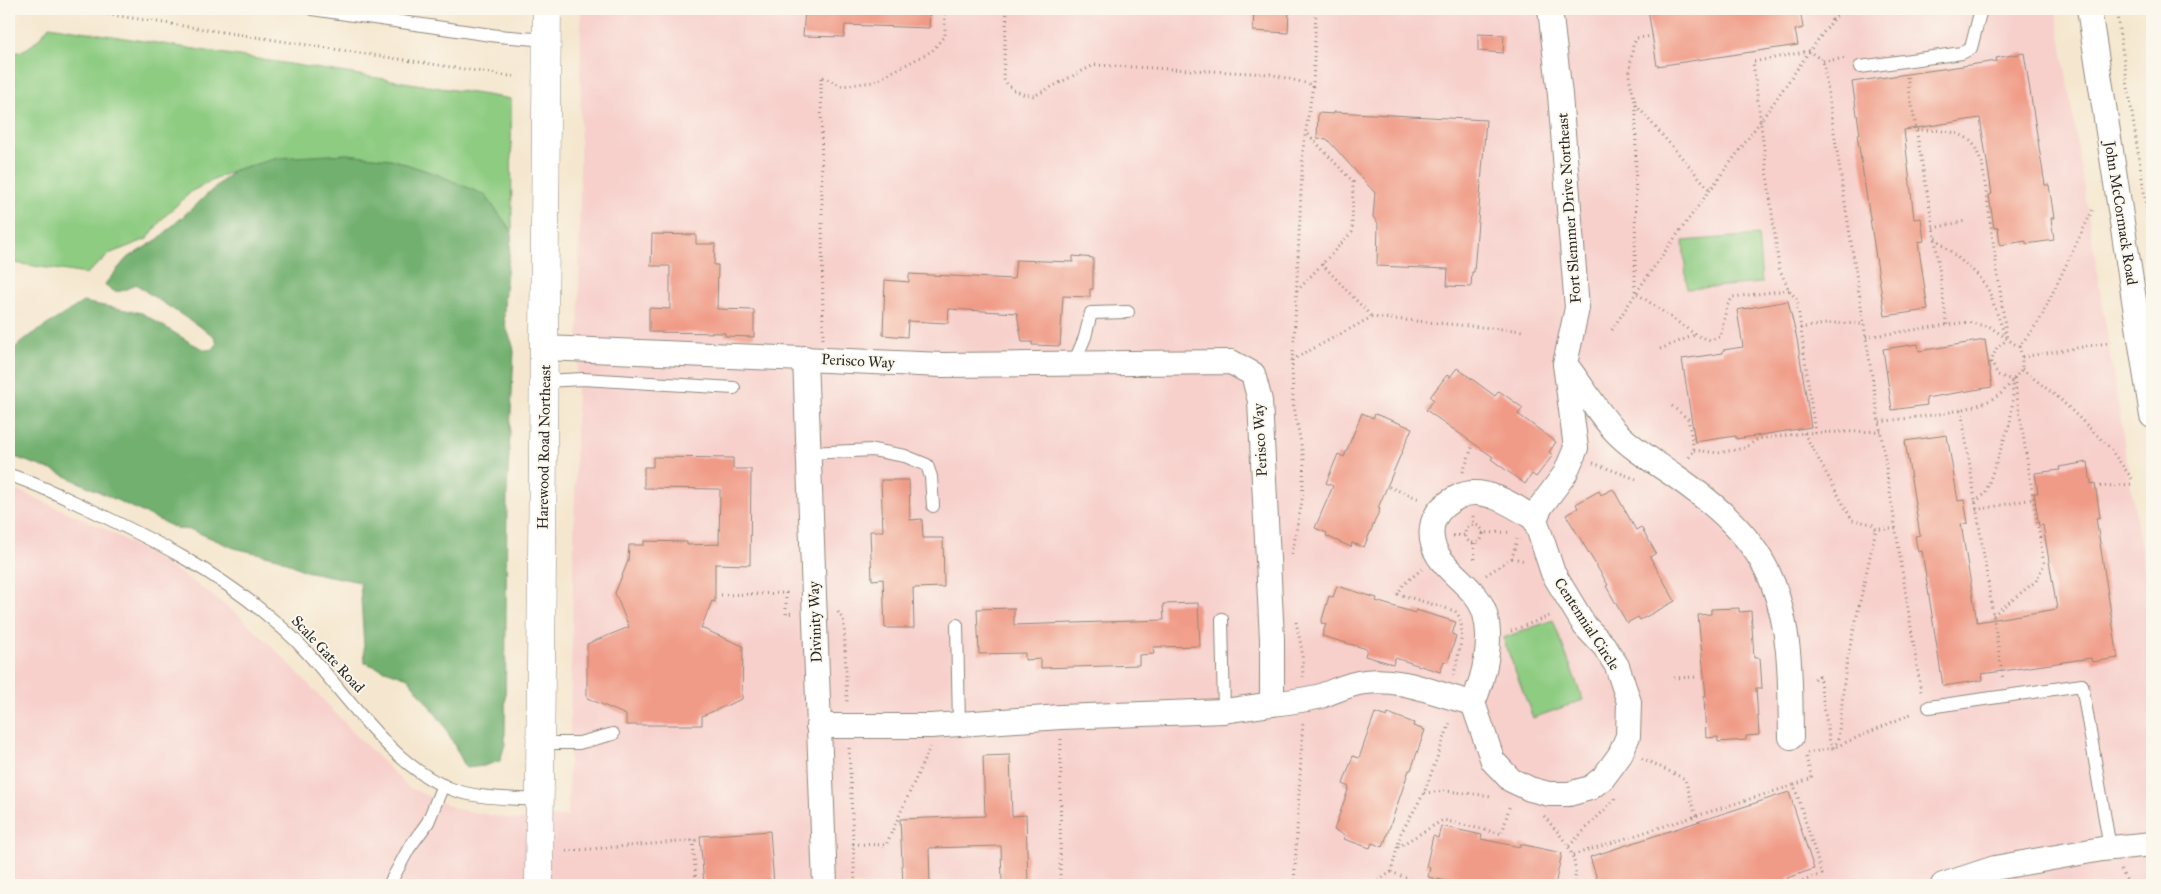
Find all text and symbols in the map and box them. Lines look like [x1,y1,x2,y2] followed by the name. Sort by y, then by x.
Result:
[1553,111,1585,304] street label: Fort Slemmer Drive Northeast
[2099,138,2141,287] street label: John McCormack Road
[821,350,896,372] street label: Perisco Way
[534,364,554,530] street label: Harewood Road Northeast
[1249,402,1271,477] street label: Perisco Way
[1550,574,1624,674] street label: Centennial Circle
[805,580,825,663] street label: Divinity Way
[288,612,369,697] street label: Scale Gate Road

